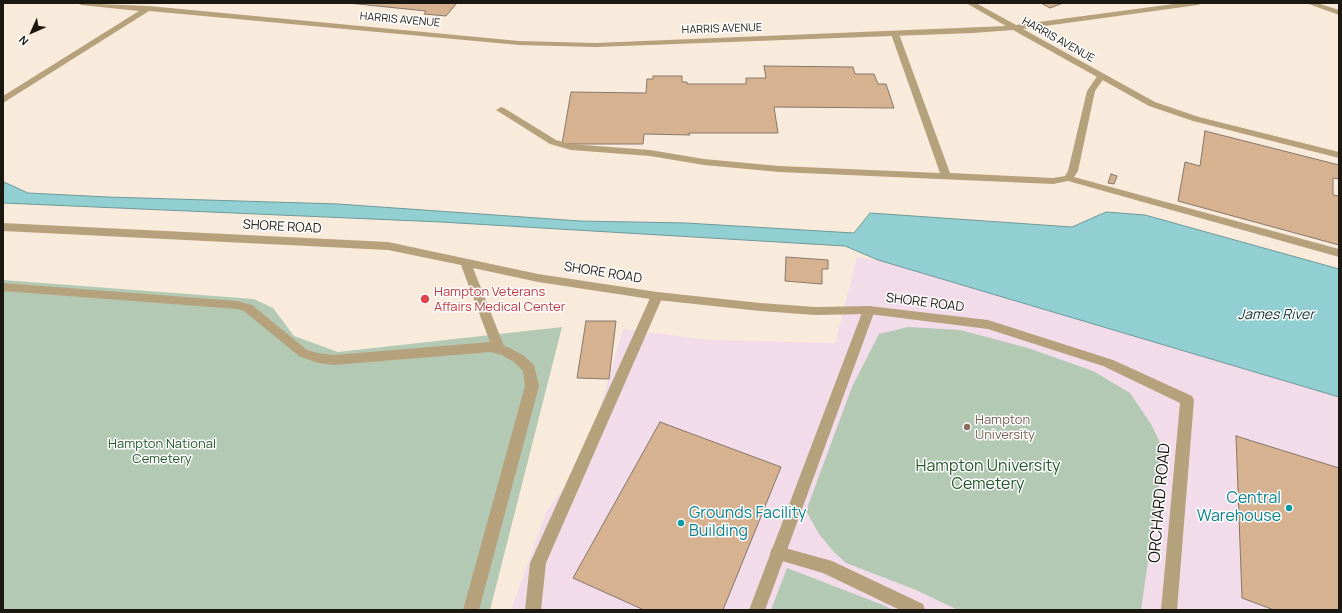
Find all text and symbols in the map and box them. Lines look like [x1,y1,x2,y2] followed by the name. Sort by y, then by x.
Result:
[359,10,441,30] street label: HARRIS AVENUE
[12,12,52,52] north arrow
[1020,15,1096,65] street label: HARRIS AVENUE
[682,21,762,37] street label: HARRIS AVENUE
[15,33,31,49] text: N
[242,217,322,237] street label: SHORE ROAD
[563,259,643,287] street label: SHORE ROAD
[434,284,565,315] place label: Hampton Veterans Affairs Medical Center
[885,290,965,316] street label: SHORE ROAD
[419,293,431,305] marker: Hampton Veterans Affairs Medical Center
[1238,307,1314,323] water label: James River
[975,412,1035,443] place label: Hampton University
[962,422,972,432] marker: Hampton University
[108,436,216,467] park label: Hampton National Cemetery
[1145,442,1175,564] street label: ORCHARD ROAD
[916,457,1060,495] park label: Hampton University Cemetery
[1197,489,1281,527] place label: Central Warehouse
[1284,503,1294,513] marker: Central Warehouse
[689,504,806,542] place label: Grounds Facility Building
[676,518,686,528] marker: Grounds Facility Building

